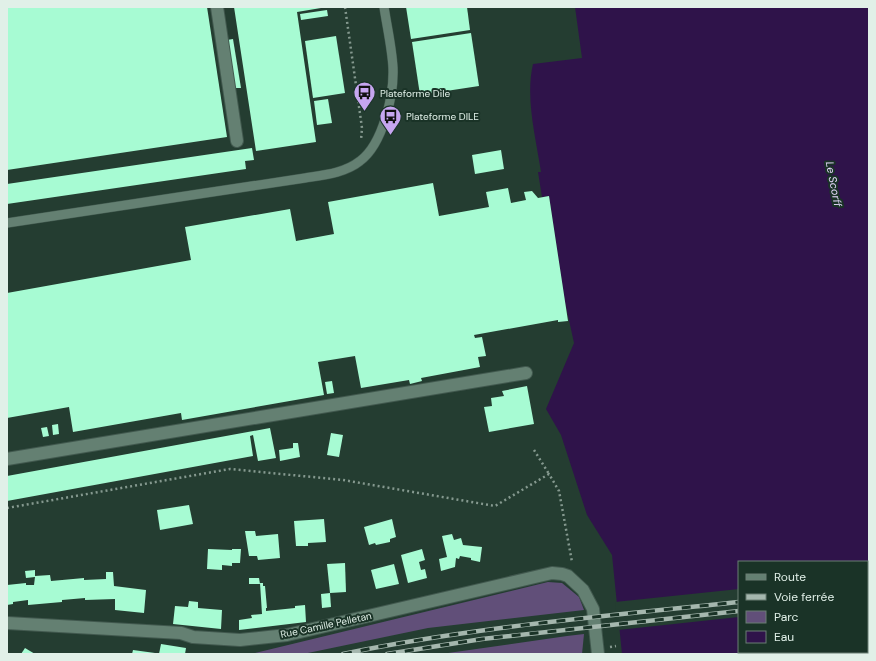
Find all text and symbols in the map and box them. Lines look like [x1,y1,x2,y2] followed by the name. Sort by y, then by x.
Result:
[351,80,377,113] bus stop icon: Plateforme Dile
[380,87,450,100] place label: Plateforme Dile
[378,103,404,136] bus stop icon: Plateforme DILE
[406,110,479,123] place label: Plateforme DILE
[823,160,845,209] water label: Le Scorff
[738,561,868,653] legend
[774,569,806,585] text: Route
[774,589,834,605] text: Voie ferrée
[279,609,373,641] street label: Rue Camille Pelletan
[774,609,798,625] text: Parc
[774,629,794,645] text: Eau

